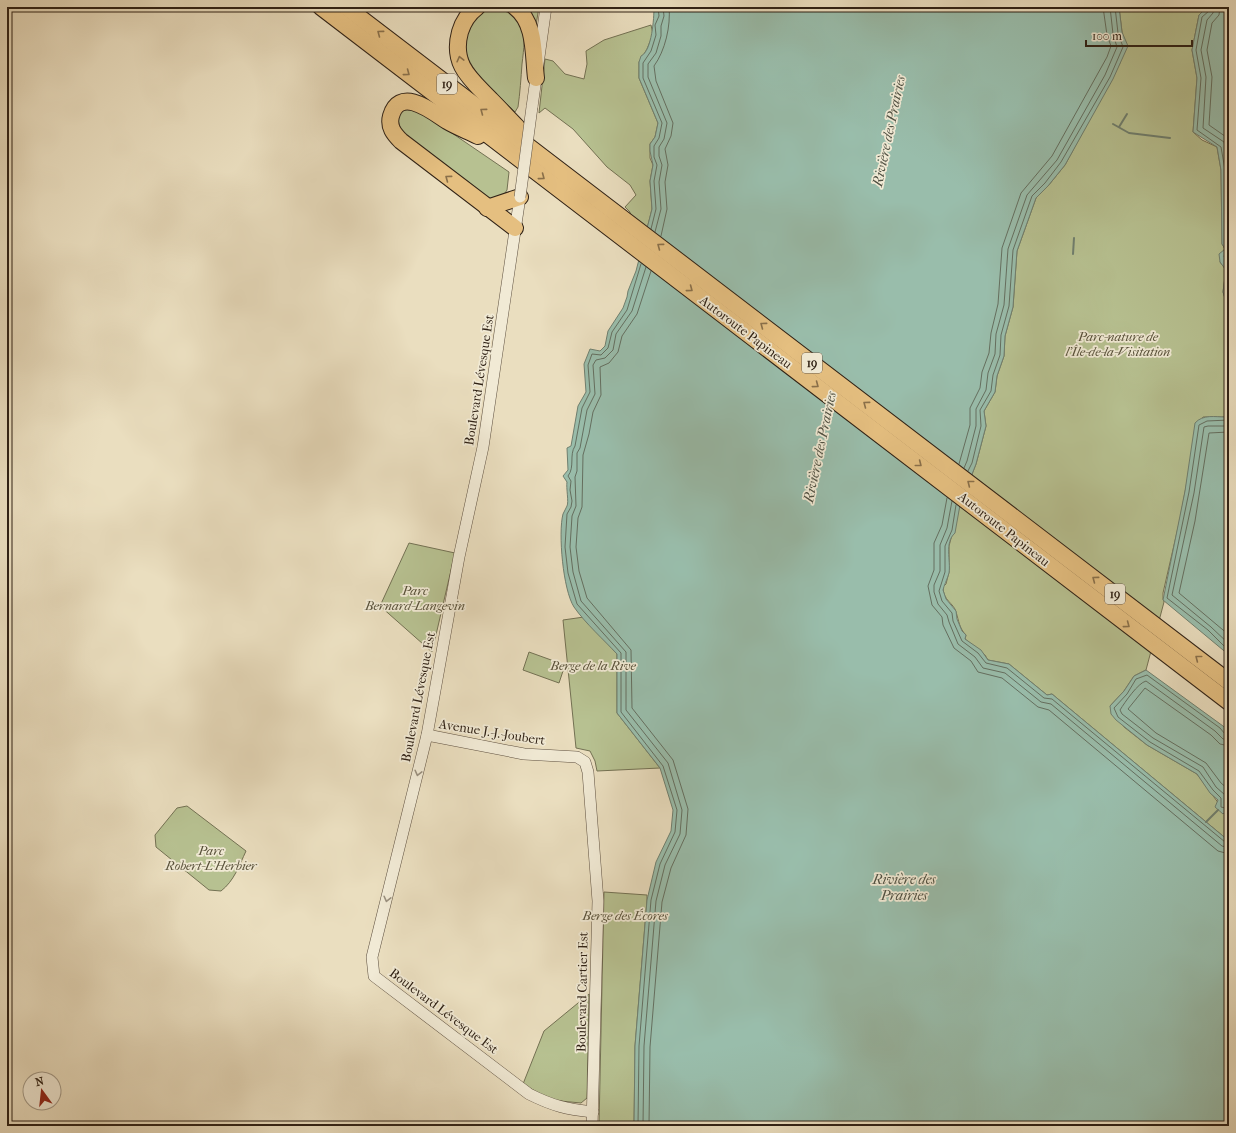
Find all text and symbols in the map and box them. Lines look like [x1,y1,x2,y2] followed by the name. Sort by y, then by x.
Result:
[1086,22,1192,48] scale bar
[1092,29,1122,43] text: 100 m
[377,31,384,38] one-way arrow
[456,55,465,62] one-way arrow
[403,69,410,76] one-way arrow
[869,73,909,189] water label: Rivière des Prairies
[437,74,457,94] road number: 19
[481,109,488,116] one-way arrow
[538,172,545,179] one-way arrow
[445,175,452,182] one-way arrow
[657,244,664,251] one-way arrow
[686,284,693,292] one-way arrow
[696,292,796,372] street label: Autoroute Papineau
[461,313,497,446] street label: Boulevard Lévesque Est
[760,322,767,330] one-way arrow
[1065,329,1170,359] park label: Parc-nature de l'Île-de-la-Visitation
[802,353,822,373] road number: 19
[811,380,818,387] one-way arrow
[800,389,840,505] water label: Rivière des Prairies
[864,402,871,409] one-way arrow
[915,459,922,466] one-way arrow
[967,480,974,487] one-way arrow
[955,488,1053,570] street label: Autoroute Papineau
[1092,577,1099,584] one-way arrow
[364,583,465,613] park label: Parc Bernard-Langevin
[1105,584,1125,604] road number: 19
[1123,620,1130,627] one-way arrow
[398,630,438,763] street label: Boulevard Lévesque Est
[1195,656,1202,663] one-way arrow
[549,658,637,673] park label: Berge de la Rive
[437,716,547,748] street label: Avenue J.-J.-Joubert
[414,769,423,776] one-way arrow
[164,843,258,873] park label: Parc Robert-L'Herbier
[871,871,936,904] water label: Rivière des Prairies
[383,896,391,902] one-way arrow
[581,908,669,923] park label: Berge des Écores
[573,931,591,1052] street label: Boulevard Cartier Est
[387,965,502,1057] street label: Boulevard Lévesque Est
[22,1071,62,1111] north arrow
[34,1074,46,1089] text: N

